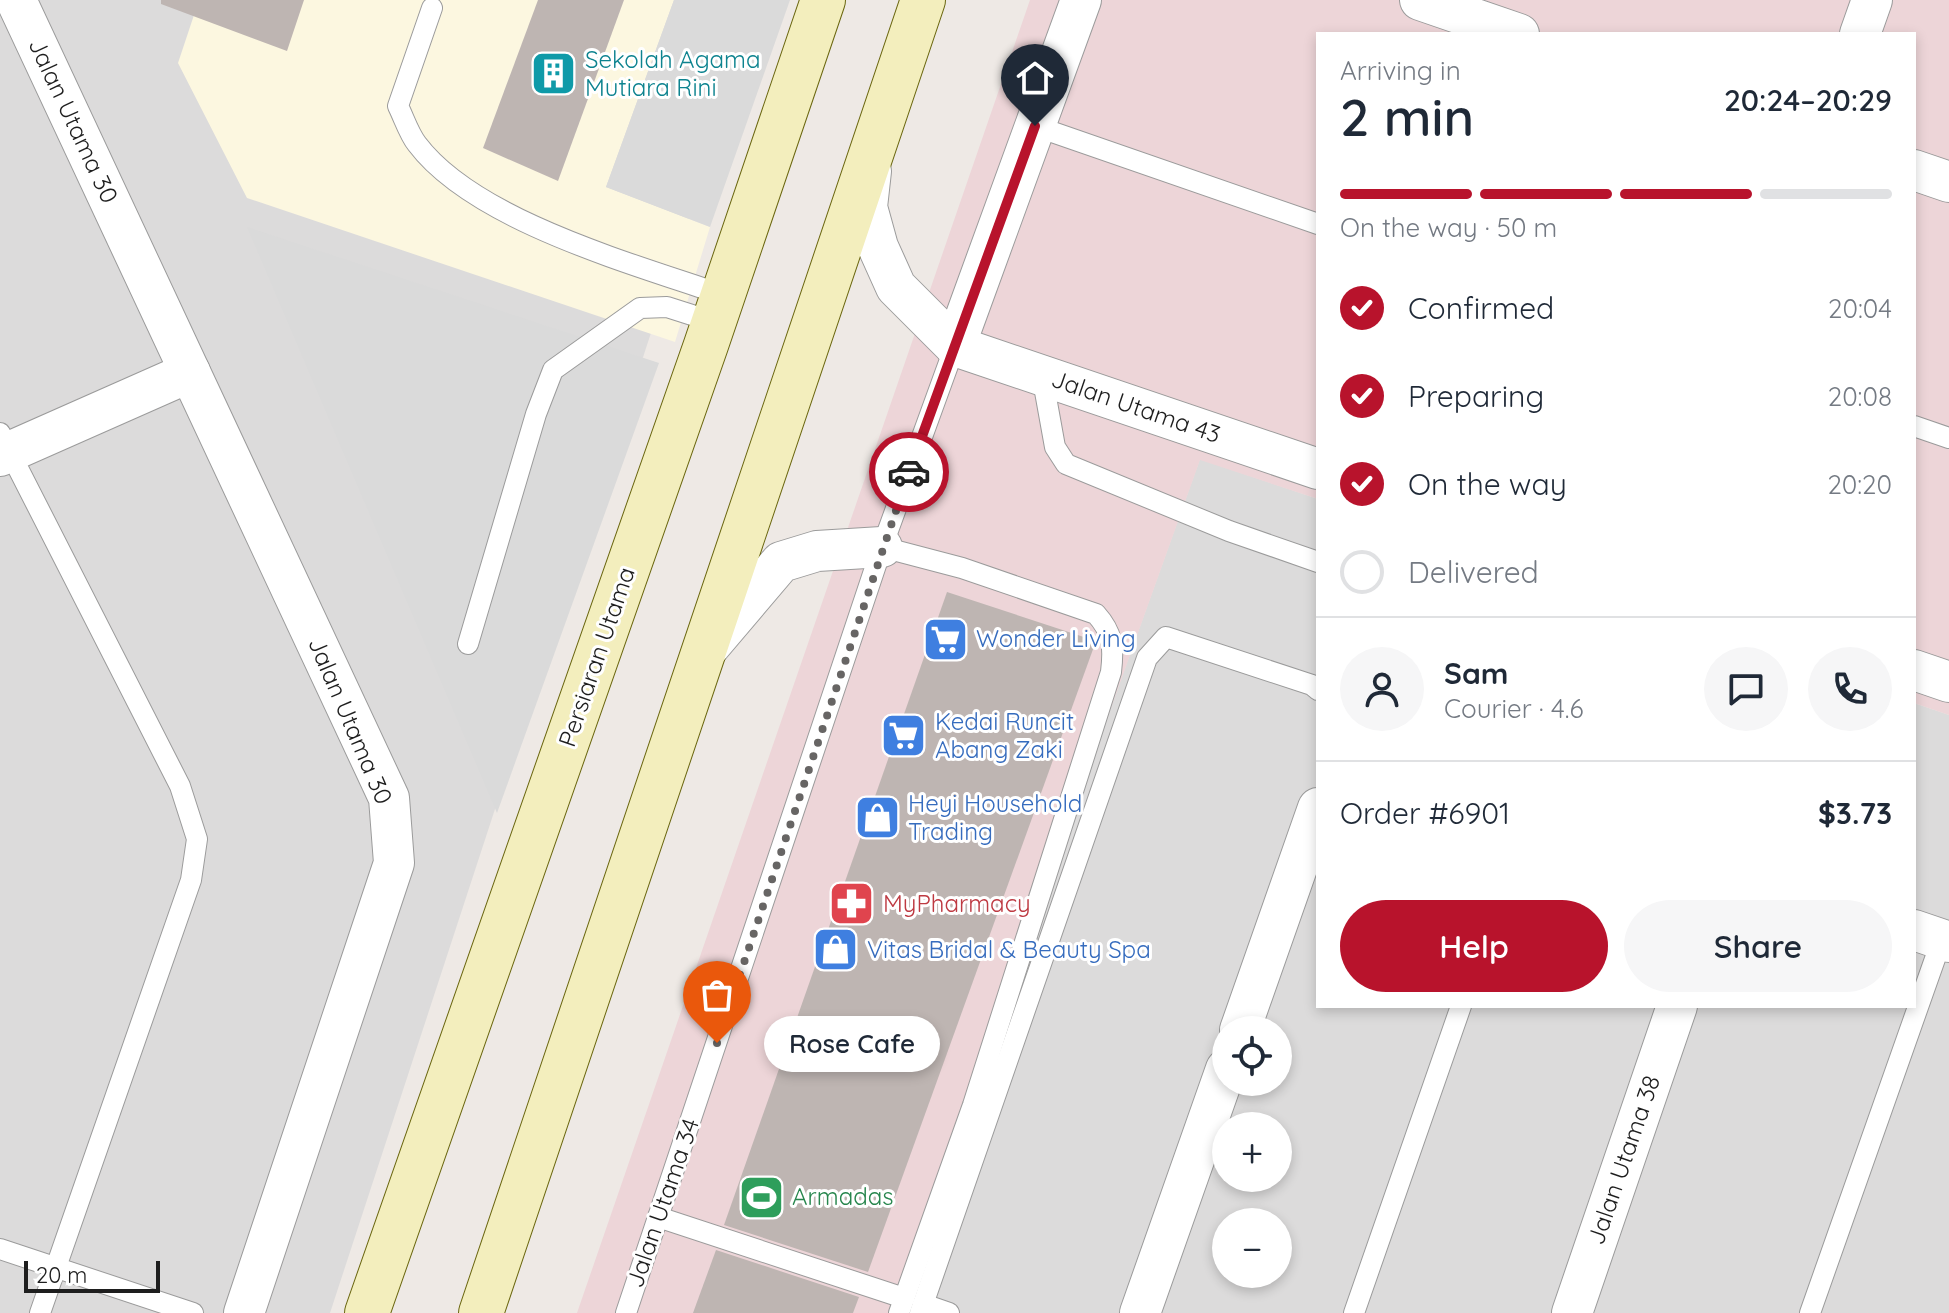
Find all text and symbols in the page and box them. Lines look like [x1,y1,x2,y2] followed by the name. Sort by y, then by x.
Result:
[23,33,125,208] street label: Jalan Utama 30
[585,44,760,102] place label: Sekolah Agama Mutiara Rini
[1001,44,1069,126] pin
[530,50,578,98] building icon: Sekolah Agama Mutiara Rini
[1340,54,1461,87] text: Arriving in
[1013,56,1057,100] icon: home
[1724,81,1892,119] text: 20:24–20:29
[1340,84,1474,149] text: 2 min
[1340,211,1557,244] text: On the way · 50 m
[1340,286,1384,330] icon: check
[1408,289,1554,327] text: Confirmed
[1828,292,1892,325] text: 20:04
[1048,363,1225,449] street label: Jalan Utama 43
[1340,374,1384,418] icon: check
[1408,377,1544,415] text: Preparing
[1828,380,1892,413] text: 20:08
[869,432,949,512] courier
[887,450,931,494] icon: car
[1340,462,1384,506] icon: check
[1408,465,1567,503] text: On the way
[1827,468,1892,501] text: 20:20
[1408,553,1539,591] text: Delivered
[551,563,641,750] street label: Persiaran Utama
[921,615,969,663] supermarket icon: Wonder Living
[976,623,1136,653] place label: Wonder Living
[302,633,400,809] street label: Jalan Utama 30
[1340,647,1424,731] button: person
[1704,647,1788,731] button: chat
[1808,647,1892,731] button: phone
[1444,654,1508,692] text: Sam
[1444,692,1583,725] text: Courier · 4.6
[935,706,1074,764] place label: Kedai Runcit Abang Zaki
[880,712,928,760] supermarket icon: Kedai Runcit Abang Zaki
[908,788,1082,846] place label: Heyi Household Trading
[853,794,901,842] shop icon: Heyi Household Trading
[1340,794,1510,832] text: Order #6901
[1818,794,1892,832] text: $3.73
[828,880,876,928] pharmacy icon: MyPharmacy
[883,888,1031,918] place label: MyPharmacy
[1340,900,1608,992] button: Help
[1624,900,1892,992] button: Share
[812,926,860,974] shop icon: Vitas Bridal & Beauty Spa
[867,934,1151,964] place label: Vitas Bridal & Beauty Spa
[683,961,751,1043] pin
[695,973,739,1017] icon: bag
[765,1015,941,1071] callout: Rose Cafe
[1212,1016,1292,1288] map controls
[1212,1016,1292,1096] button: locate
[789,1027,915,1060] text: Rose Cafe
[1580,1071,1666,1248] street label: Jalan Utama 38
[1212,1112,1292,1192] button: +
[619,1114,705,1291] street label: Jalan Utama 34
[737,1173,785,1221] sports icon: Armadas
[792,1181,894,1211] place label: Armadas
[1212,1208,1292,1288] button: −
[24,1257,160,1293] scale bar
[36,1261,87,1289] text: 20 m

